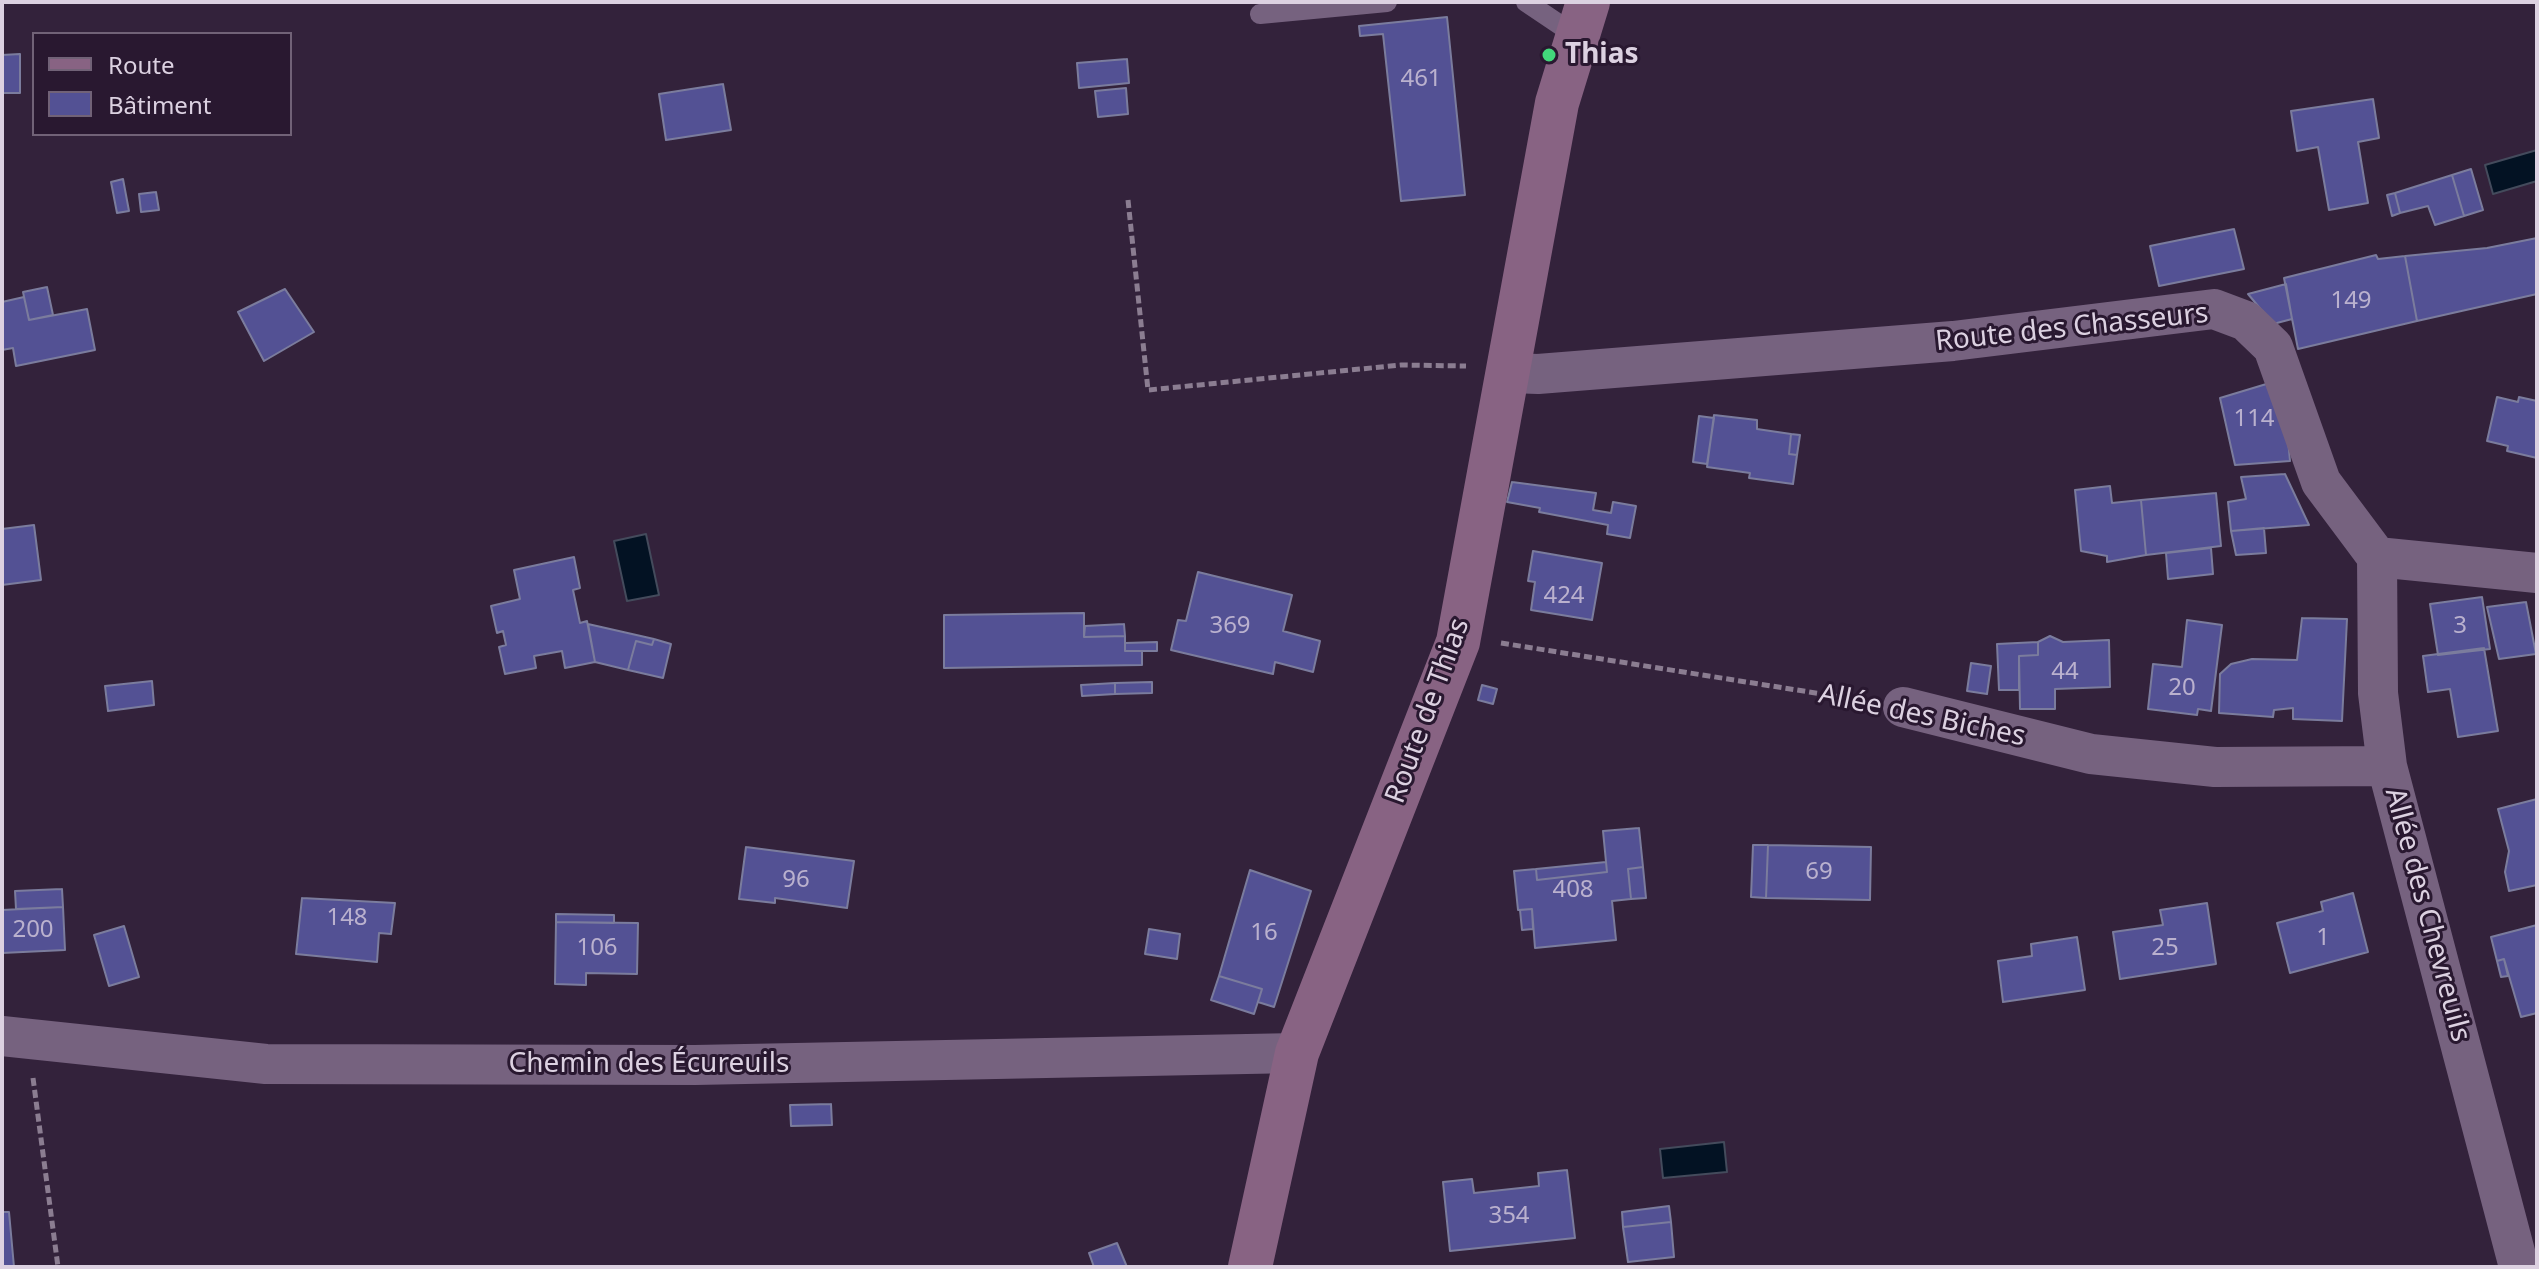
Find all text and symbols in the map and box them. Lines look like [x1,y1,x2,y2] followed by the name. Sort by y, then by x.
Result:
[32,32,292,136] legend
[1565,38,1639,72] place label: Thias
[1540,46,1558,64] marker: Thias
[108,48,174,81] text: Route
[1400,65,1442,93] house number: 461
[108,88,211,121] text: Bâtiment
[2330,287,2372,315] house number: 149
[1934,297,2210,359] street label: Route des Chasseurs
[2233,405,2275,433] house number: 114
[1543,582,1585,610] house number: 424
[1209,612,1251,640] house number: 369
[2453,612,2467,640] house number: 3
[1379,614,1477,808] street label: Route de Thias
[2051,658,2079,686] house number: 44
[2168,674,2196,702] house number: 20
[1816,678,2028,754] street label: Allée des Biches
[2377,784,2477,1046] street label: Allée des Chevreuils
[1805,858,1833,886] house number: 69
[782,866,810,894] house number: 96
[1552,876,1594,904] house number: 408
[326,904,368,932] house number: 148
[12,916,54,944] house number: 200
[1250,919,1278,947] house number: 16
[2316,924,2330,952] house number: 1
[576,934,618,962] house number: 106
[2151,934,2179,962] house number: 25
[509,1047,789,1081] street label: Chemin des Écureuils
[1488,1202,1530,1230] house number: 354

